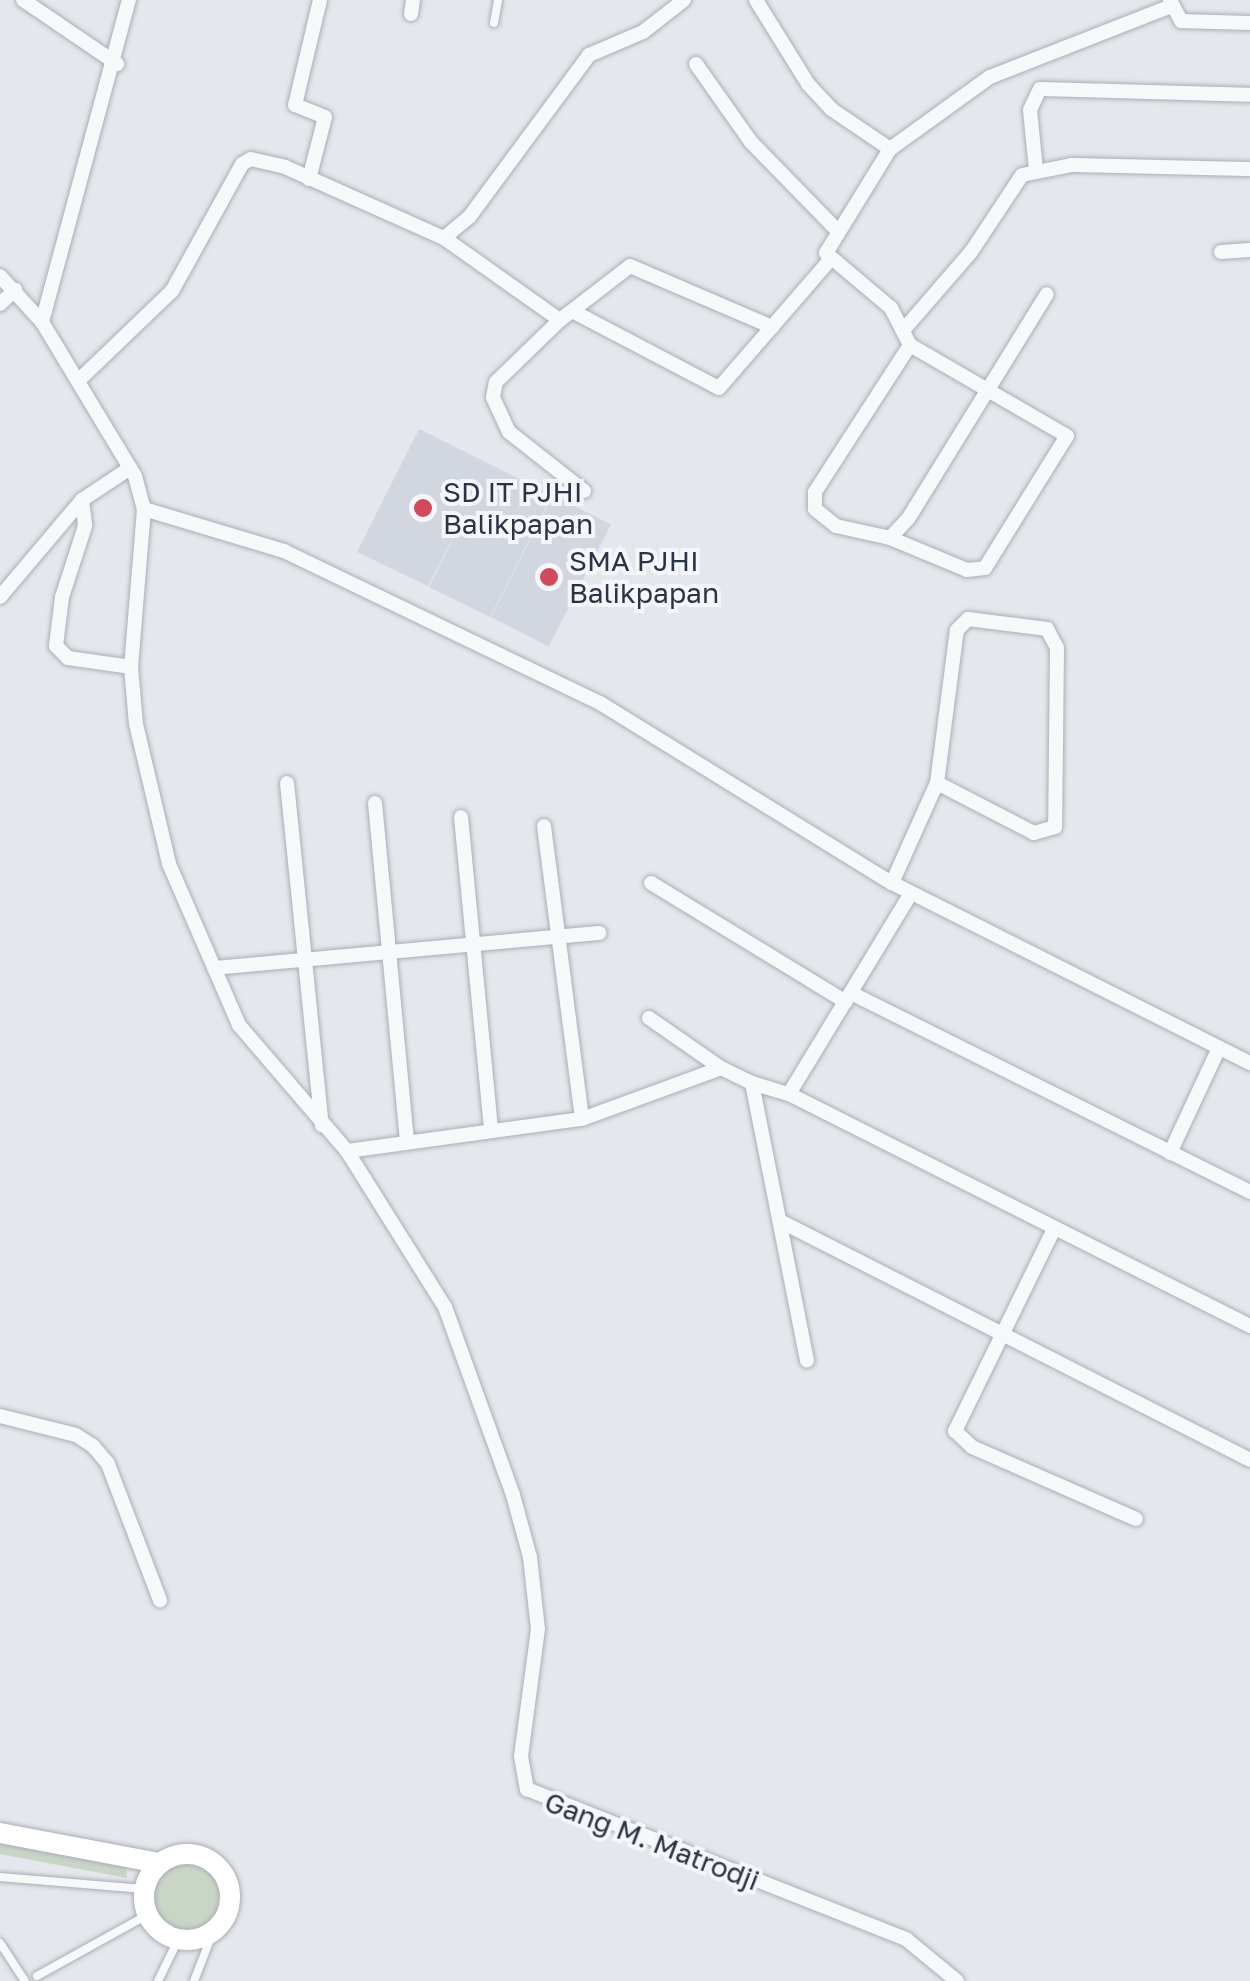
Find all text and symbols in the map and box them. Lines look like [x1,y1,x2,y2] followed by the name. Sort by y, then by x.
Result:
[443,475,593,541] place label: SD IT PJHI Balikpapan
[412,497,434,519] marker: SD IT PJHI Balikpapan
[569,544,719,610] place label: SMA PJHI Balikpapan
[538,566,560,588] marker: SMA PJHI Balikpapan
[540,1785,764,1897] street label: Gang M. Matrodji

